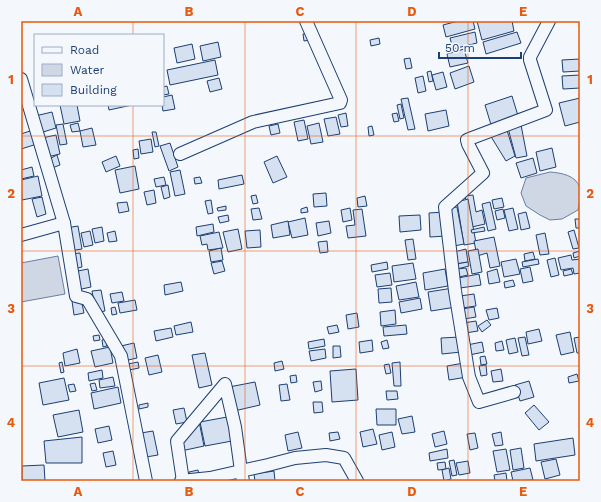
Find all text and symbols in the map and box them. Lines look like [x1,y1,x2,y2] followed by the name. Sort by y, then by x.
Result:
[74,4,83,19] text: A
[185,4,194,19] text: B
[296,4,305,19] text: C
[407,4,417,19] text: D
[519,4,527,19] text: E
[34,34,164,106] legend
[439,34,521,60] scale bar
[445,41,475,55] text: 50 m
[70,43,99,57] text: Road
[70,63,105,77] text: Water
[8,72,14,87] text: 1
[587,72,593,87] text: 1
[70,83,117,97] text: Building
[7,186,15,201] text: 2
[586,186,594,201] text: 2
[7,301,15,316] text: 3
[586,301,594,316] text: 3
[7,415,16,430] text: 4
[586,415,595,430] text: 4
[74,484,83,499] text: A
[185,484,194,499] text: B
[296,484,305,499] text: C
[407,484,417,499] text: D
[519,484,527,499] text: E

